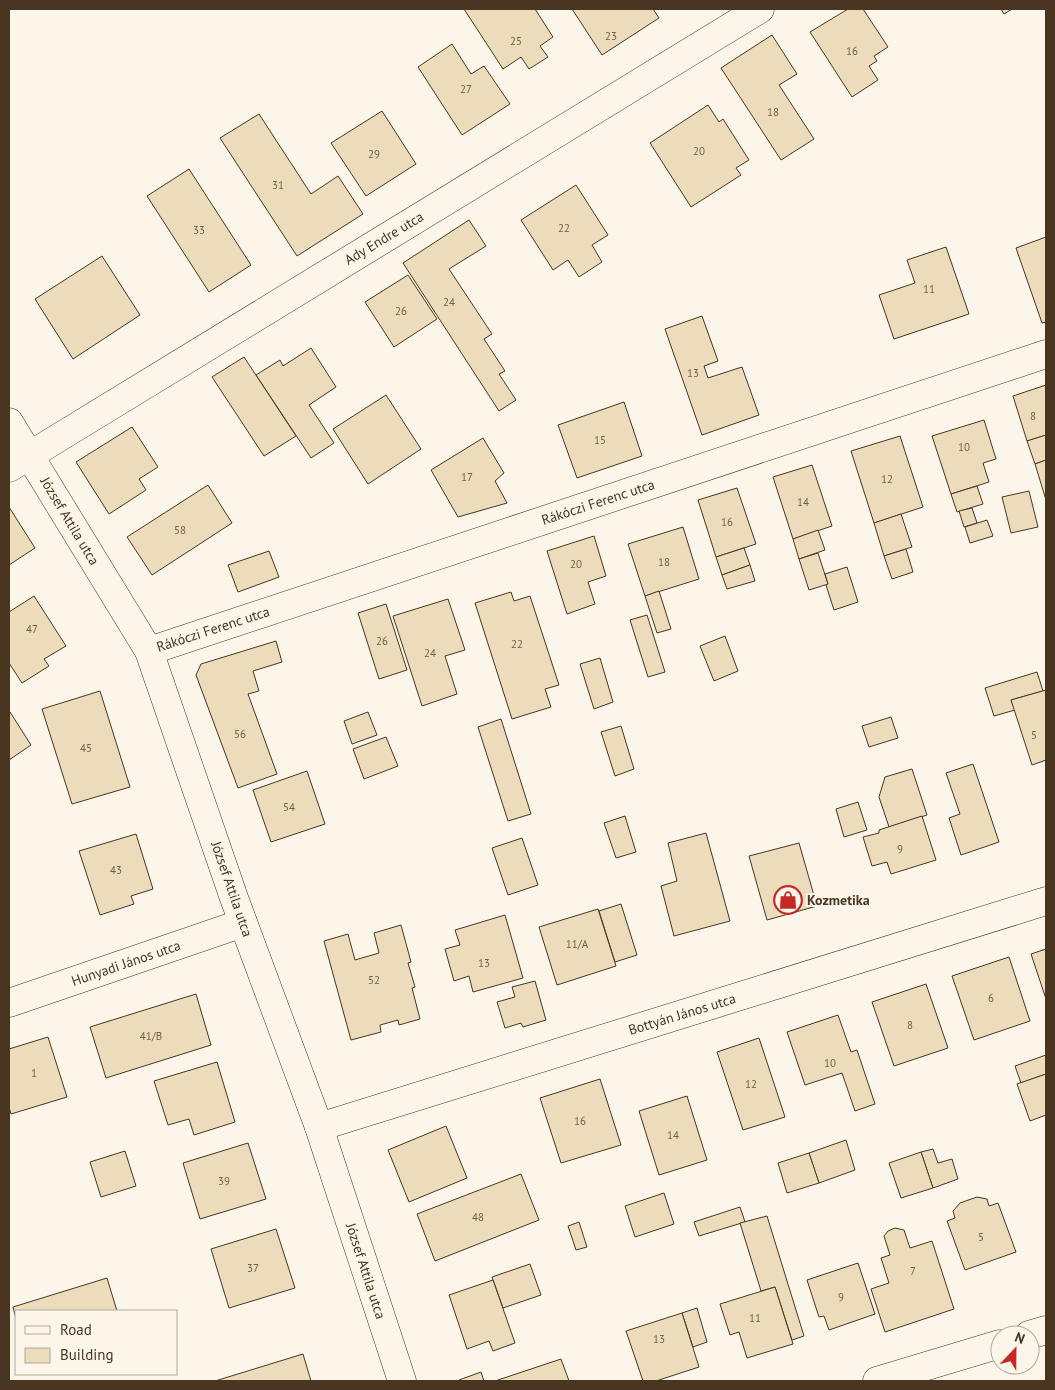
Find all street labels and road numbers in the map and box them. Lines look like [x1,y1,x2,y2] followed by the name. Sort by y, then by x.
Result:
[341,207,427,269] street label: Ady Endre utca
[36,473,103,568] street label: József Attila utca
[539,475,657,529] street label: Rákóczi Ferenc utca
[154,602,272,656] street label: Rákóczi Ferenc utca
[207,838,257,939] street label: József Attila utca
[69,936,183,990] street label: Hunyadi János utca
[626,989,738,1039] street label: Bottyán János utca
[342,1220,390,1321] street label: József Attila utca

